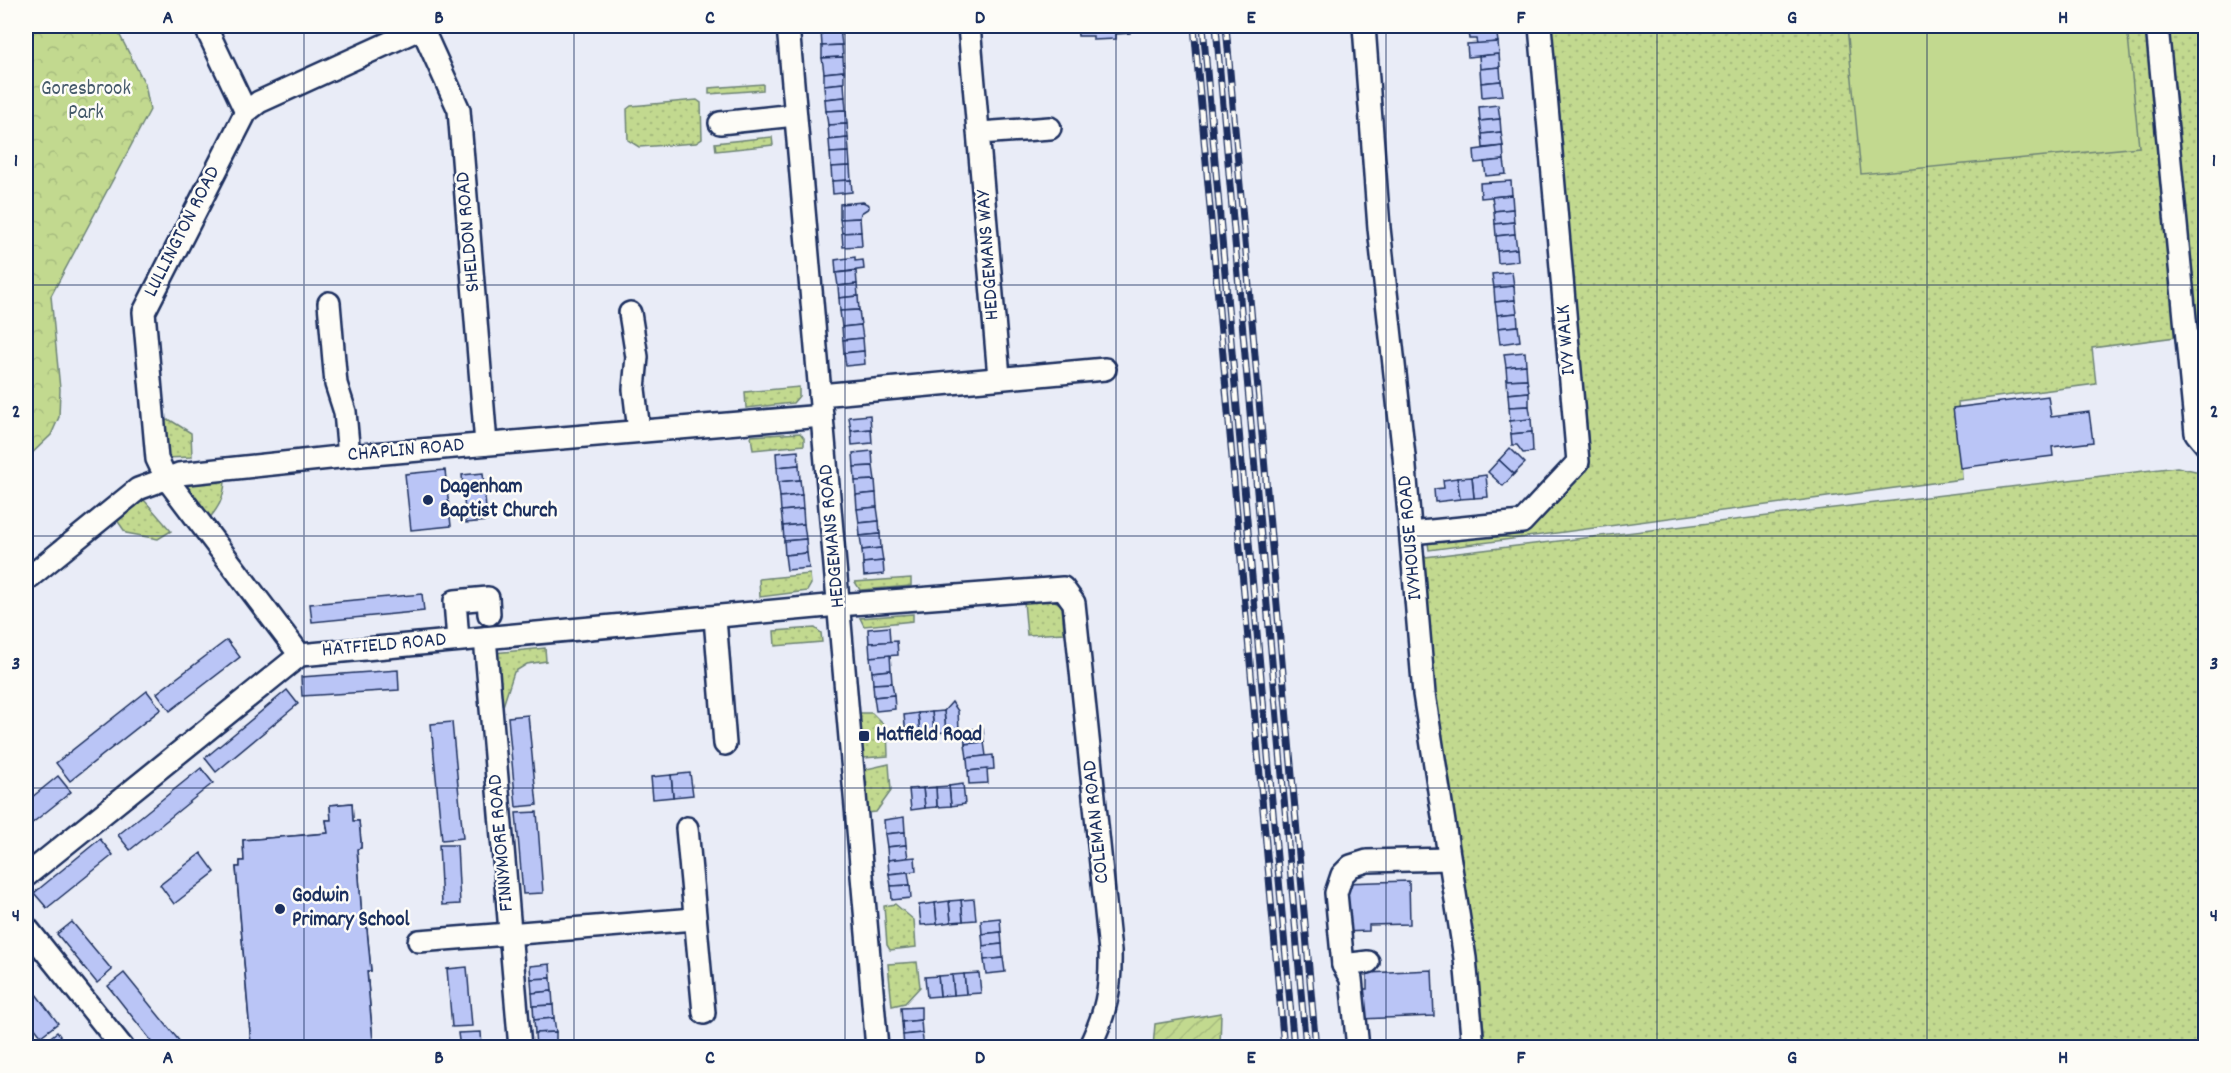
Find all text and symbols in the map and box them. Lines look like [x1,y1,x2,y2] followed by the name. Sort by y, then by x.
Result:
[163,5,174,33] text: A
[434,5,444,33] text: B
[705,5,715,33] text: C
[975,5,986,33] text: D
[1246,5,1256,33] text: E
[1517,5,1527,33] text: F
[1787,5,1797,33] text: G
[2058,5,2068,33] text: H
[41,75,131,129] park label: Goresbrook Park
[14,148,18,176] text: 1
[2212,148,2216,176] text: 1
[137,161,229,303] street label: LULLINGTON ROAD
[449,170,489,293] street label: SHELDON ROAD
[969,187,1009,321] street label: HEDGEMANS WAY
[1549,303,1585,377] street label: IVY WALK
[12,399,20,427] text: 2
[2210,399,2218,427] text: 2
[346,431,466,471] street label: CHAPLIN ROAD
[812,463,854,609] street label: HEDGEMANS ROAD
[440,473,558,527] place label: Dagenham Baptist Church
[1391,474,1431,602] street label: IVYHOUSE ROAD
[421,493,435,507] marker: Dagenham Baptist Church
[321,626,448,666] street label: HATFIELD ROAD
[12,651,20,679] text: 3
[2210,651,2218,679] text: 3
[876,721,982,751] place label: Hatfield Road
[857,729,871,743] marker: Hatfield Road
[1076,759,1118,885] street label: COLEMAN ROAD
[481,773,523,913] street label: FINNYMORE ROAD
[292,882,411,936] place label: Godwin Primary School
[273,902,287,916] marker: Godwin Primary School
[12,903,20,931] text: 4
[2210,903,2218,931] text: 4
[163,1045,174,1073] text: A
[434,1045,444,1073] text: B
[705,1045,715,1073] text: C
[975,1045,986,1073] text: D
[1246,1045,1256,1073] text: E
[1517,1045,1527,1073] text: F
[1787,1045,1797,1073] text: G
[2058,1045,2068,1073] text: H

